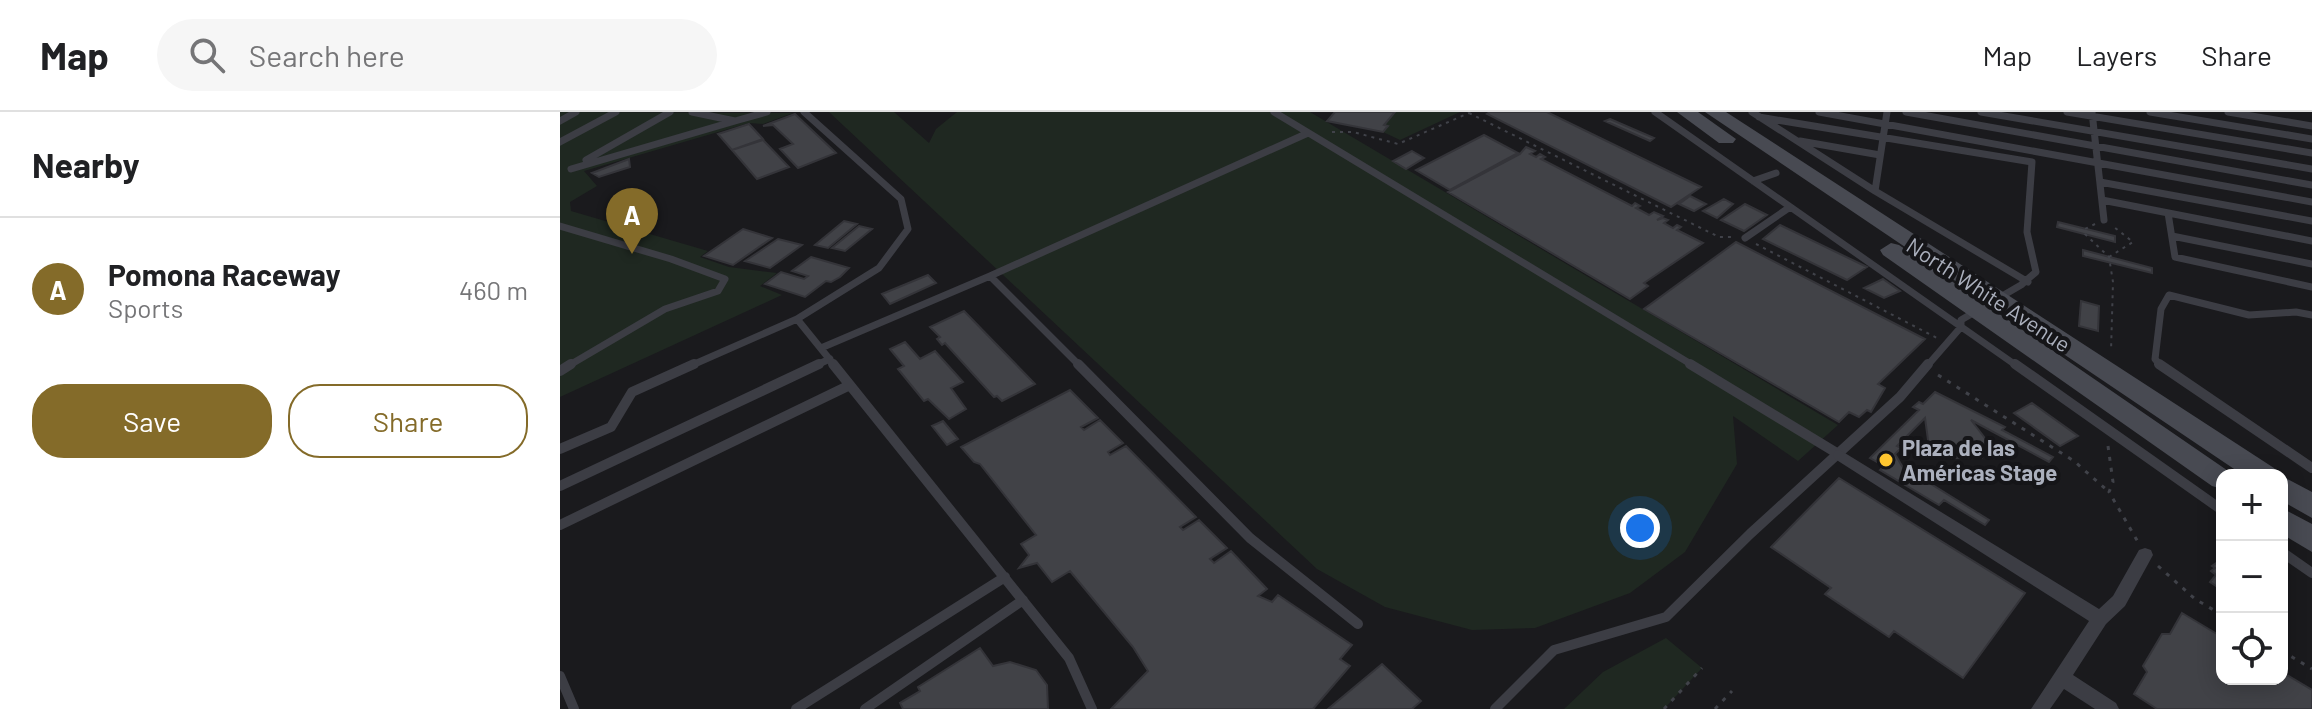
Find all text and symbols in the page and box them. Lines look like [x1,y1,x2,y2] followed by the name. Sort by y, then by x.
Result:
[157,19,717,91] search box
[40,32,109,78] text: Map
[185,33,229,77] icon: search
[249,37,405,73] text: Search here
[1982,38,2032,72] text: Map
[2076,38,2157,72] text: Layers
[2201,38,2272,72] text: Share
[32,144,140,185] text: Nearby
[606,188,658,254] pin: A
[1902,231,2076,357] street label: North White Avenue
[108,256,341,292] text: Pomona Raceway
[49,274,67,305] text: A
[459,274,528,305] text: 460 m
[108,292,183,323] text: Sports
[32,384,272,458] button: Save
[288,384,528,458] button: Share
[1902,434,2057,485] place label: Plaza de las Américas Stage
[1877,451,1895,469] marker: Plaza de las Américas Stage
[2216,469,2288,685] map controls
[2216,469,2288,541] button: +
[1620,508,1660,548] your location
[2216,541,2288,613] button: −
[2216,613,2288,685] button: locate

